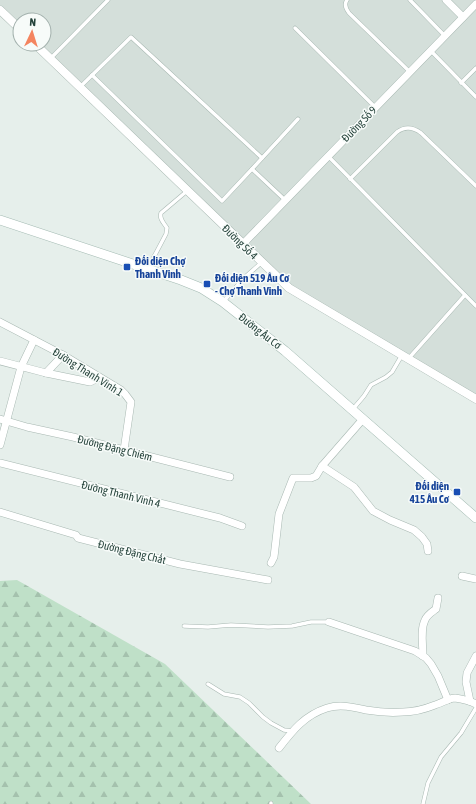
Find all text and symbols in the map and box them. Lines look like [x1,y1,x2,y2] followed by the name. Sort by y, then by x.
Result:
[12,12,52,52] north arrow
[29,16,36,28] text: N
[339,104,379,144] street label: Đường Số 9
[220,222,260,262] street label: Đường Số 4
[135,255,186,280] place label: Đối diện Chợ Thanh Vinh
[122,262,132,272] marker: Đối diện Chợ Thanh Vinh
[215,272,290,297] place label: Đối diện 519 Âu Cơ - Chợ Thanh Vinh
[202,279,212,289] marker: Đối diện 519 Âu Cơ - Chợ Thanh Vinh
[236,311,284,351] street label: Đường Âu Cơ
[51,346,125,398] street label: Đường Thanh Vinh 1
[76,433,154,464] street label: Đường Đặng Chiêm
[80,478,162,510] street label: Đường Thanh Vinh 4
[409,480,450,505] place label: Đối diện 415 Âu Cơ
[452,487,462,497] marker: Đối diện 415 Âu Cơ
[97,538,167,567] street label: Đường Đặng Chất

